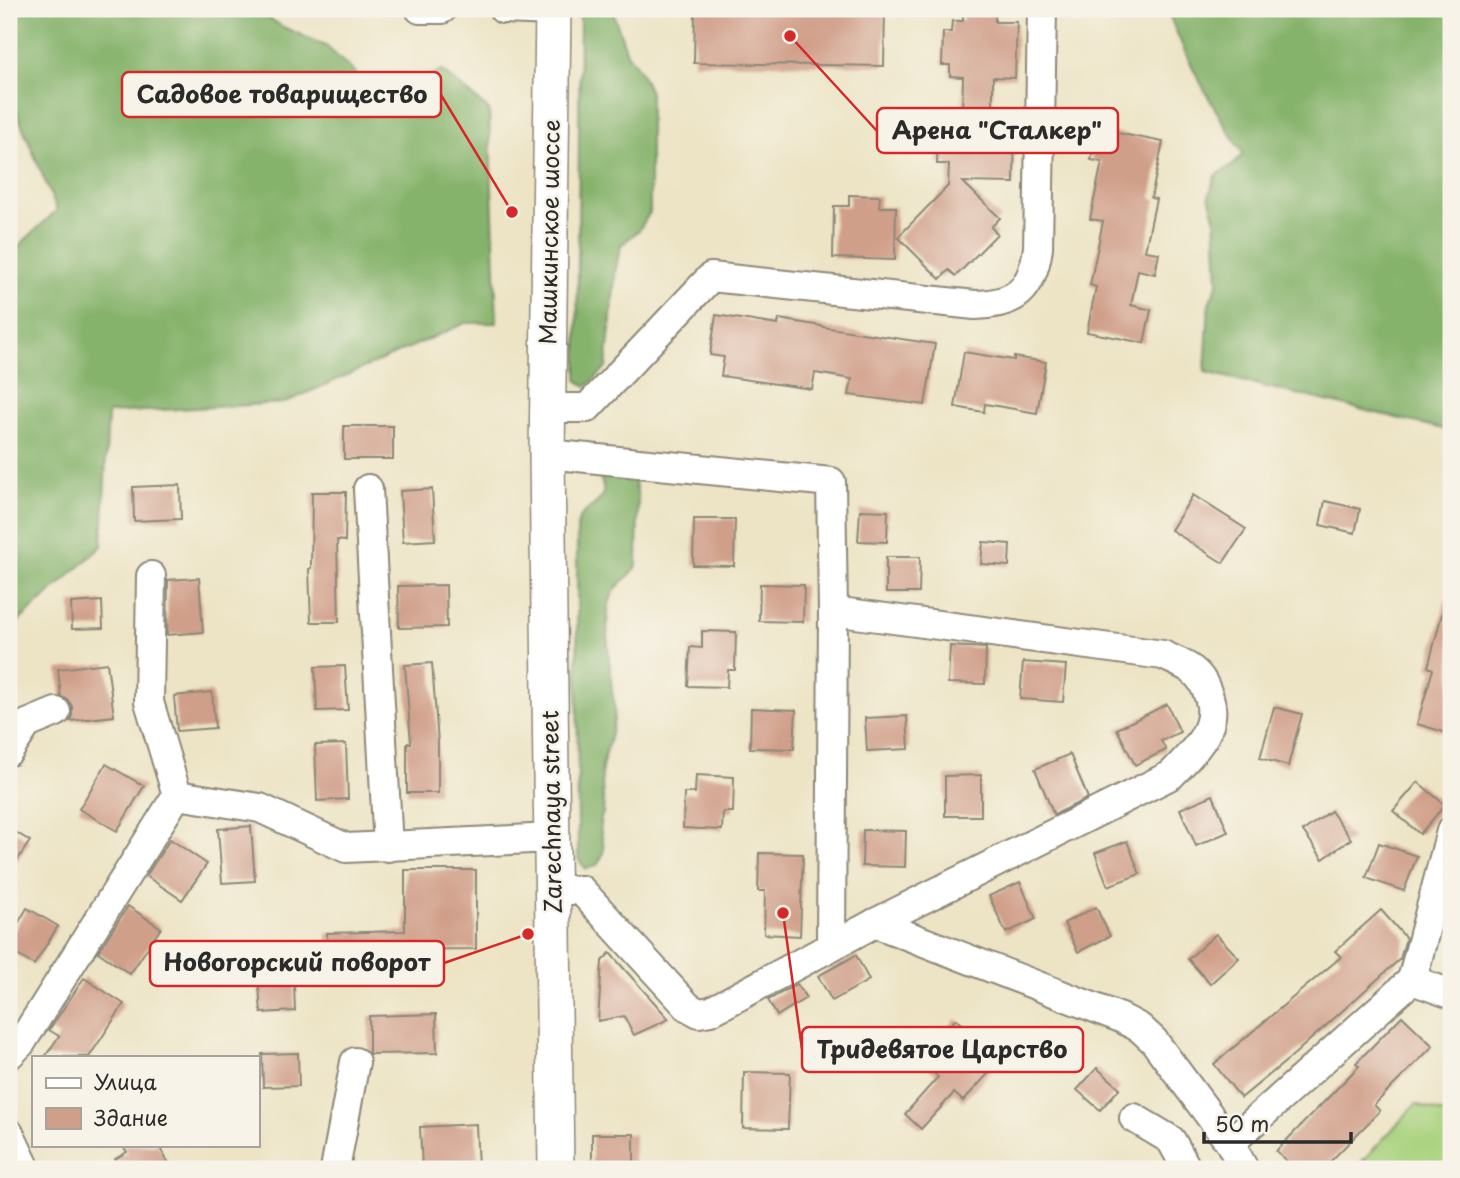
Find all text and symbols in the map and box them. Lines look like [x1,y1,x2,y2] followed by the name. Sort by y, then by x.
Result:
[122,72,441,117] callout: Садовое товарищество
[136,75,428,111] text: Садовое товарищество
[877,108,1118,153] callout: Арена "Сталкер"
[892,111,1102,147] text: Арена "Сталкер"
[529,119,568,345] street label: Машкинское шоссе
[531,710,570,914] street label: Zarechnaya street
[150,941,444,986] callout: Новогорский поворот
[164,943,431,979] text: Новогорский поворот
[802,1027,1083,1072] callout: Тридевятое Царство
[817,1030,1067,1066] text: Тридевятое Царство
[32,1056,259,1146] legend
[94,1065,157,1097] text: Улица
[94,1101,168,1133] text: Здание
[1204,1101,1352,1145] scale bar
[1215,1107,1269,1139] text: 50 m

